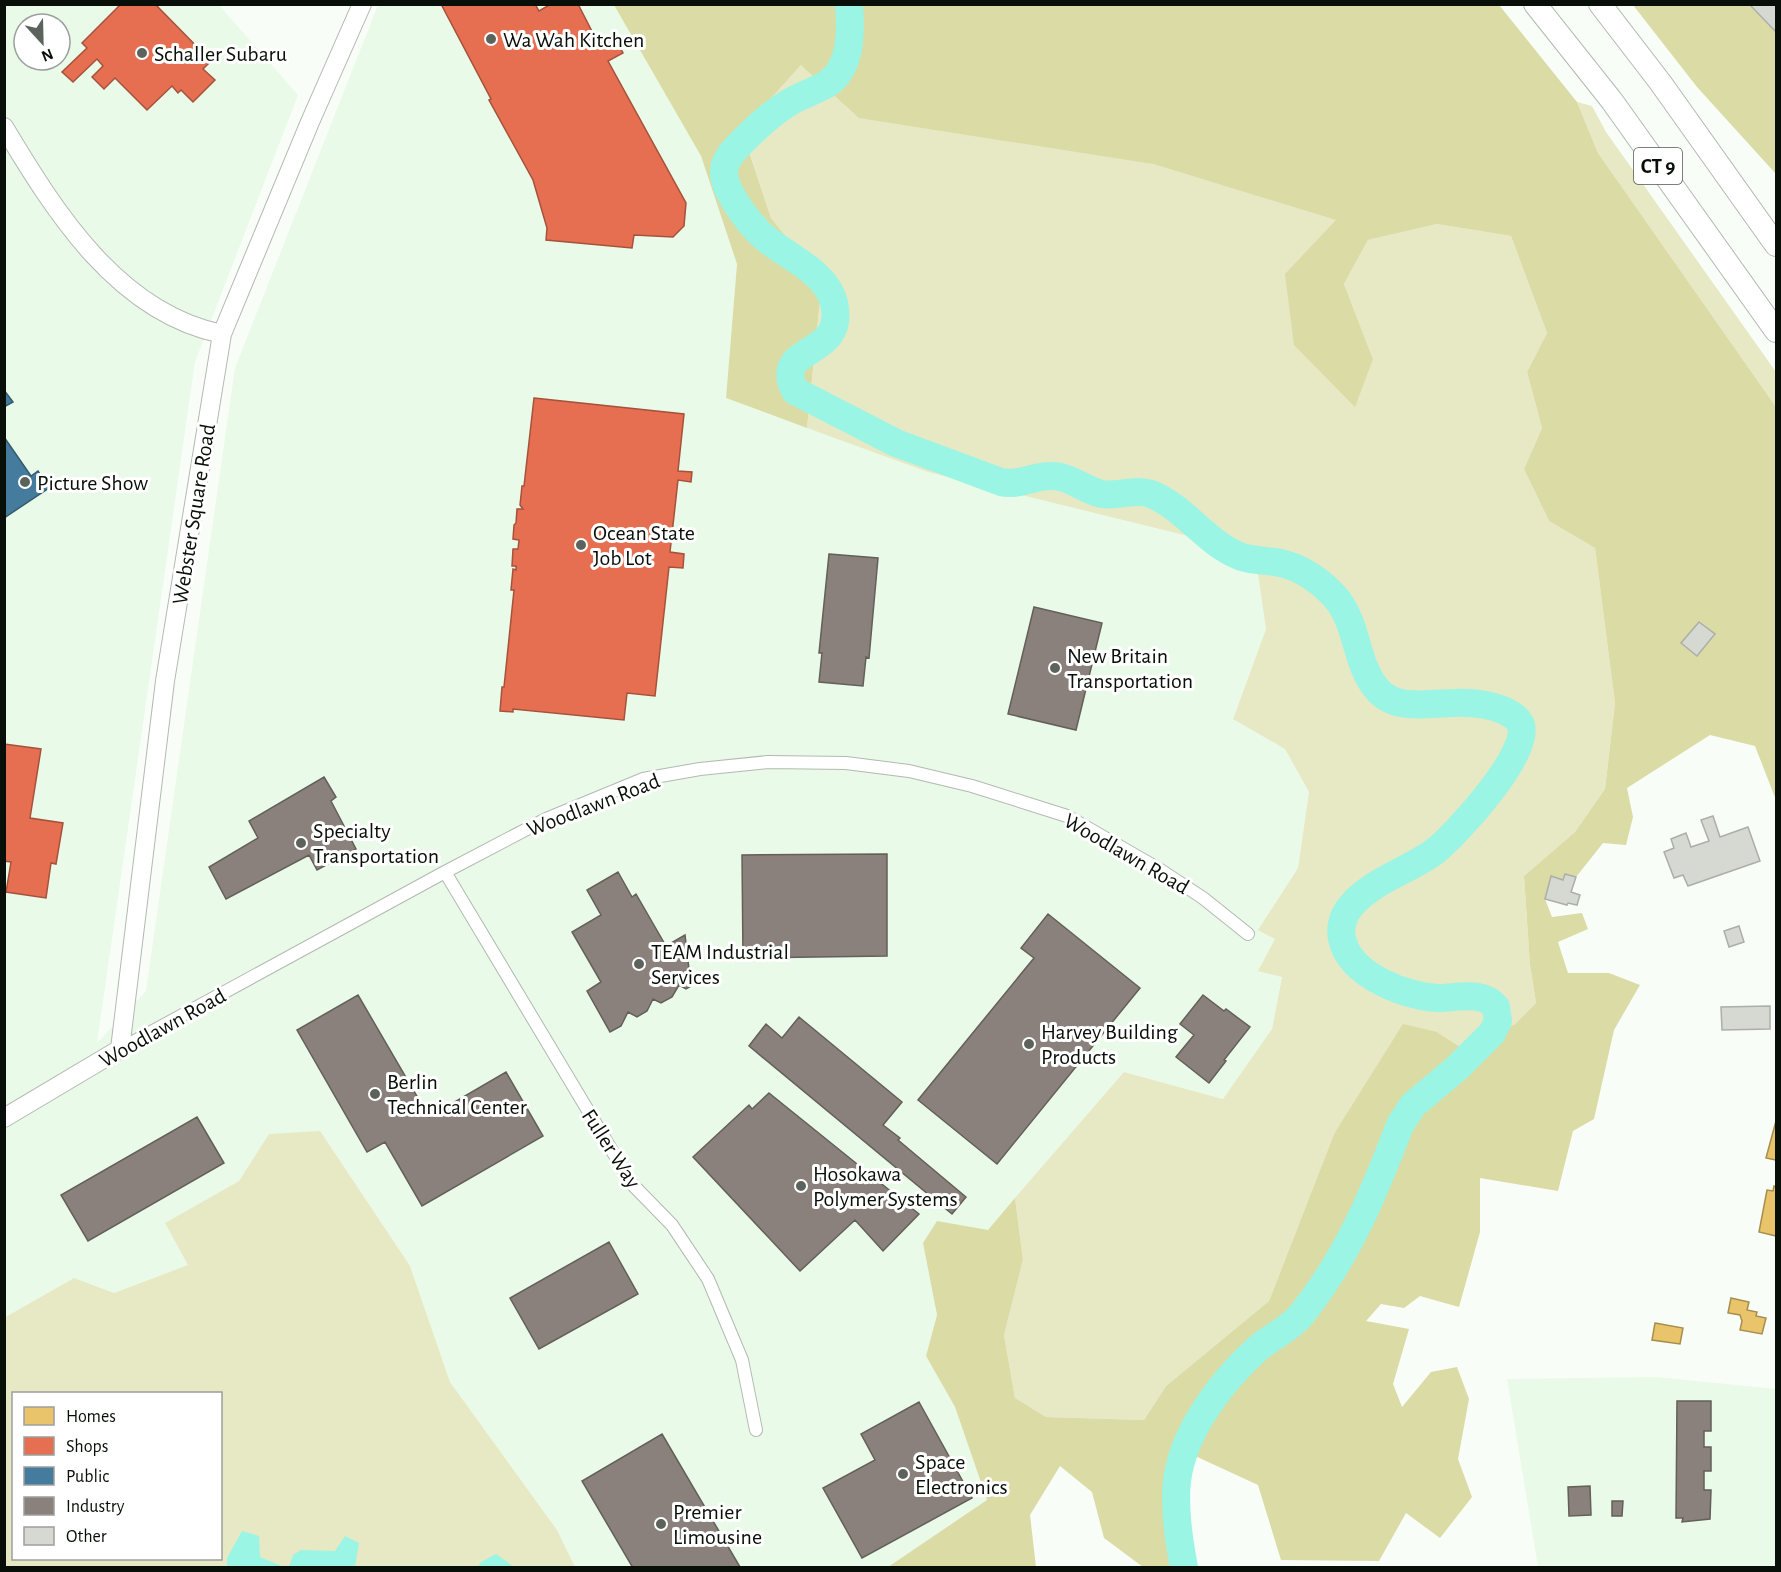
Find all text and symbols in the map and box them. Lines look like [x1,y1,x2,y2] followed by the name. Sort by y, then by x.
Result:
[12,12,72,72] north arrow
[503,29,644,51] place label: Wa Wah Kitchen
[484,32,498,46] marker: Wa Wah Kitchen
[154,43,287,65] place label: Schaller Subaru
[39,45,55,64] text: N
[135,46,149,60] marker: Schaller Subaru
[1634,148,1682,184] road number: CT 9
[169,422,219,606] street label: Webster Square Road
[37,472,148,494] place label: Picture Show
[18,475,32,489] marker: Picture Show
[593,522,695,569] place label: Ocean State Job Lot
[574,538,588,552] marker: Ocean State Job Lot
[1067,645,1193,692] place label: New Britain Transportation
[1048,661,1062,675] marker: New Britain Transportation
[524,769,663,840] street label: Woodlawn Road
[1060,809,1193,899] street label: Woodlawn Road
[313,820,439,867] place label: Specialty Transportation
[294,836,308,850] marker: Specialty Transportation
[651,941,789,988] place label: TEAM Industrial Services
[632,957,646,971] marker: TEAM Industrial Services
[96,984,229,1072] street label: Woodlawn Road
[1041,1021,1178,1068] place label: Harvey Building Products
[1022,1037,1036,1051] marker: Harvey Building Products
[387,1071,527,1118] place label: Berlin Technical Center
[368,1087,382,1101] marker: Berlin Technical Center
[578,1105,645,1192] street label: Fuller Way
[813,1163,958,1210] place label: Hosokawa Polymer Systems
[794,1179,808,1193] marker: Hosokawa Polymer Systems
[12,1392,222,1560] legend
[66,1408,116,1426] text: Homes
[66,1438,108,1456] text: Shops
[915,1451,1008,1498] place label: Space Electronics
[896,1467,910,1481] marker: Space Electronics
[66,1468,109,1486] text: Public
[66,1498,125,1516] text: Industry
[673,1501,762,1548] place label: Premier Limousine
[654,1517,668,1531] marker: Premier Limousine
[66,1528,107,1546] text: Other

